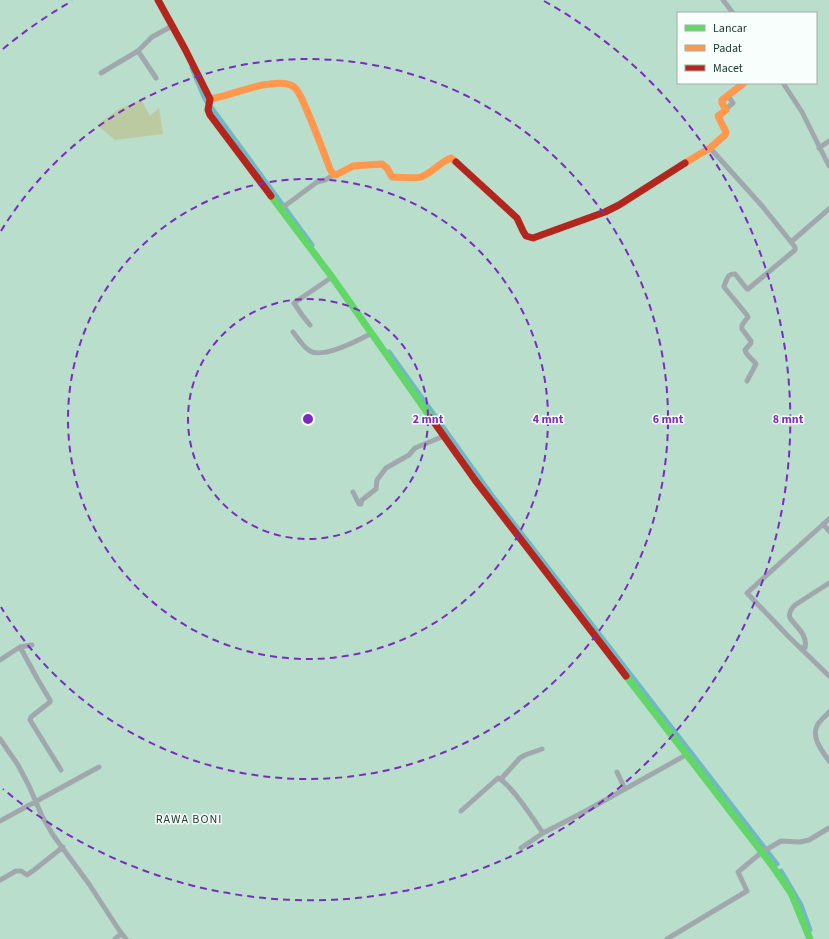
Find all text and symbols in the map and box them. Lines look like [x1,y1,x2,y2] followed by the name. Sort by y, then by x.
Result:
[677,12,817,84] legend
[713,20,748,37] text: Lancar
[713,40,742,57] text: Padat
[713,60,743,77] text: Macet
[413,411,444,428] text: 2 mnt
[533,411,564,428] text: 4 mnt
[653,411,684,428] text: 6 mnt
[773,411,804,428] text: 8 mnt
[301,412,315,426] centre of rings
[156,811,222,828] district label: RAWA BONI

